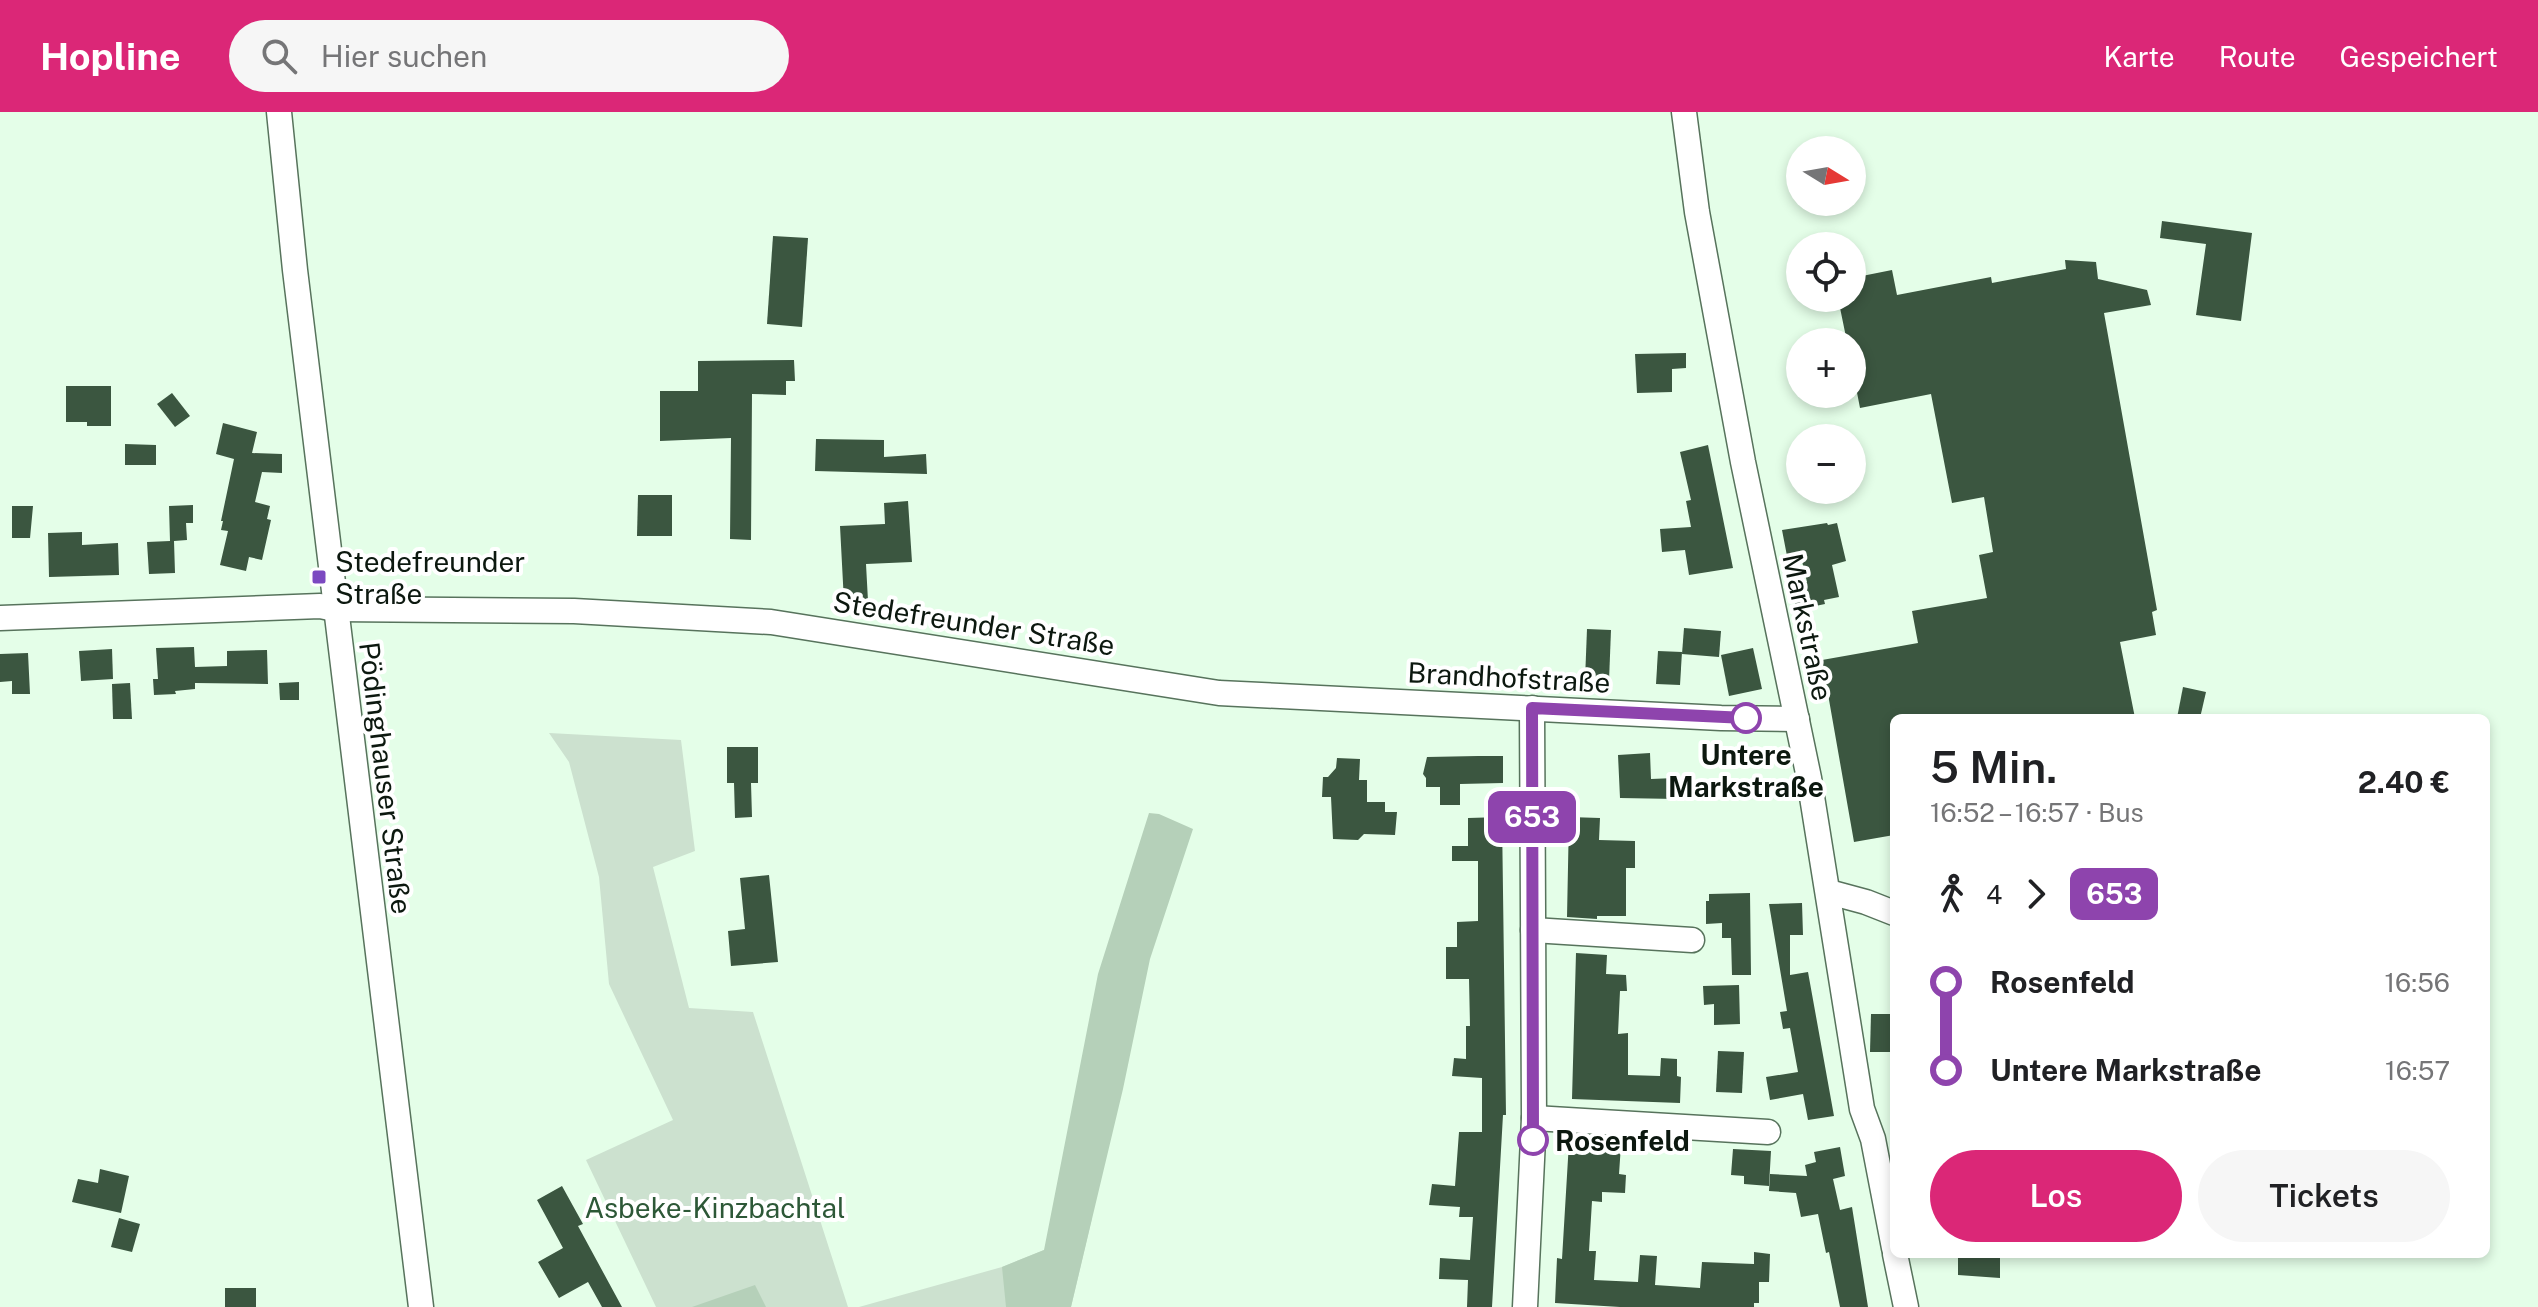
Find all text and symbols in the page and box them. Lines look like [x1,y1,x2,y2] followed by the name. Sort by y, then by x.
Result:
[229,20,789,92] search box
[40,34,181,79] text: Hopline
[257,34,301,78] icon: search
[321,38,487,74] text: Hier suchen
[2103,40,2175,73] text: Karte
[2219,40,2296,73] text: Route
[2340,40,2498,73] text: Gespeichert
[1786,136,1866,216] north arrow
[1786,136,1866,504] map controls
[1786,232,1866,312] button: locate
[1786,328,1866,408] button: +
[1786,424,1866,504] button: −
[335,545,525,610] place label: Stedefreunder Straße
[1776,550,1840,704] street label: Markstraße
[310,568,328,586] marker: Stedefreunder Straße
[831,584,1117,662] street label: Stedefreunder Straße
[353,640,419,916] street label: Pödinghauser Straße
[1407,655,1611,699] street label: Brandhofstraße
[1731,703,1761,733] marker: Untere Markstraße
[1668,738,1824,803] place label: Untere Markstraße
[1930,741,2057,793] text: 5 Min.
[2358,764,2450,800] text: 2.40 €
[1486,791,1578,843] line badge: 653
[1930,797,2144,828] text: 16:52 – 16:57 · Bus
[1504,800,1560,833] text: 653
[1930,872,1974,916] icon: walk
[2014,872,2058,916] icon: forward
[2086,877,2142,910] text: 653
[1986,879,2002,910] text: 4
[1990,964,2135,1000] text: Rosenfeld
[2385,967,2450,998] text: 16:56
[1990,1052,2262,1088] text: Untere Markstraße
[2385,1055,2450,1086] text: 16:57
[1555,1124,1690,1157] place label: Rosenfeld
[1518,1125,1548,1155] marker: Rosenfeld
[1930,1150,2182,1242] button: Los
[2198,1150,2450,1242] button: Tickets
[584,1191,846,1224] park label: Asbeke-Kinzbachtal

